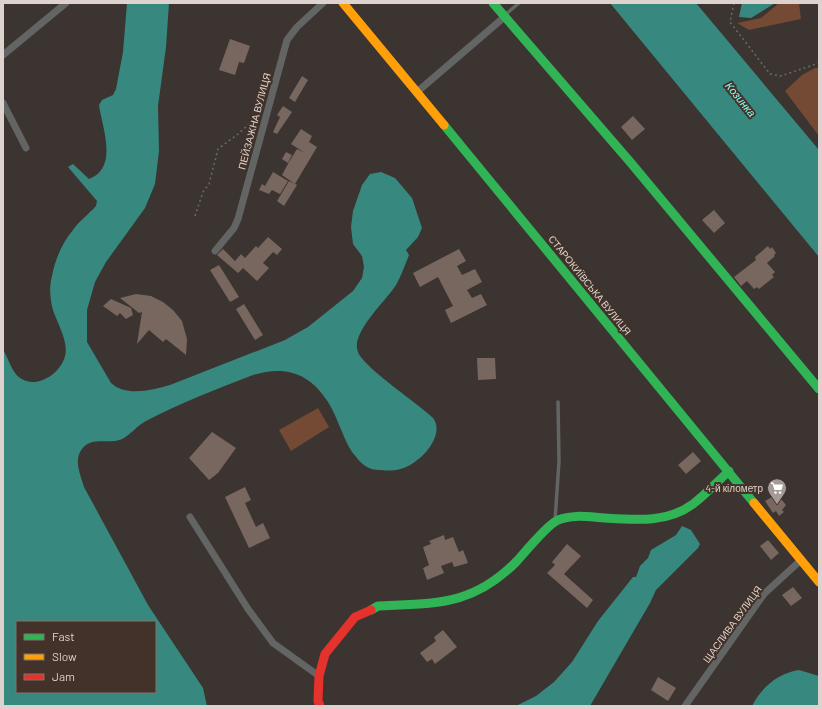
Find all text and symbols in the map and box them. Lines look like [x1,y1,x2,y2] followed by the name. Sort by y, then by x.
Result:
[235,71,273,171] street label: ПЕЙЗАЖНА ВУЛИЦЯ
[723,79,759,119] water label: Козинка
[546,233,634,337] street label: СТАРОКИЇВСЬКА ВУЛИЦЯ
[766,477,788,505] supermarket icon: 4-й кілометр
[706,482,763,494] place label: 4-й кілометр
[700,583,764,665] street label: ЩАСЛИВА ВУЛИЦЯ
[16,621,156,693] legend
[52,629,75,643] text: Fast
[52,649,77,663] text: Slow
[52,669,75,683] text: Jam

